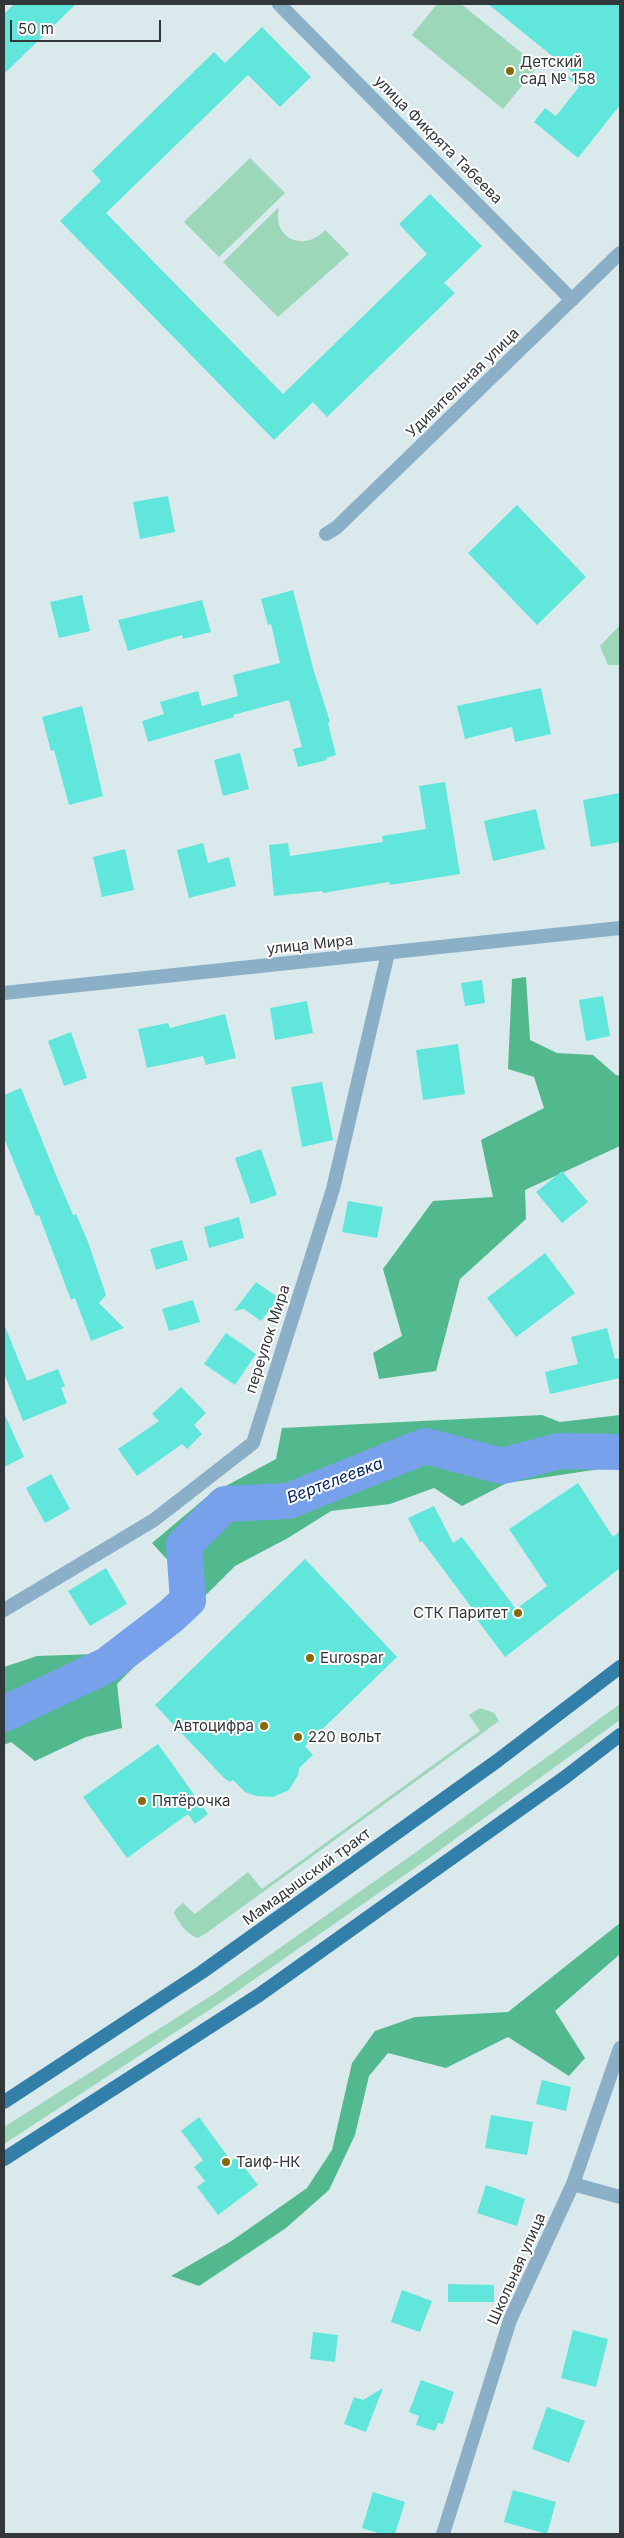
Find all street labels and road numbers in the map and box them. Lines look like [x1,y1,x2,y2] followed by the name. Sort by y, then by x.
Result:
[370,72,506,208] street label: улица Фикрята Табеева
[403,324,523,442] street label: Удивительная улица
[266,932,354,958] street label: улица Мира
[242,1282,294,1396] street label: переулок Мира
[240,1825,374,1929] street label: Мамадышский тракт
[484,2210,550,2328] street label: Школьная улица

